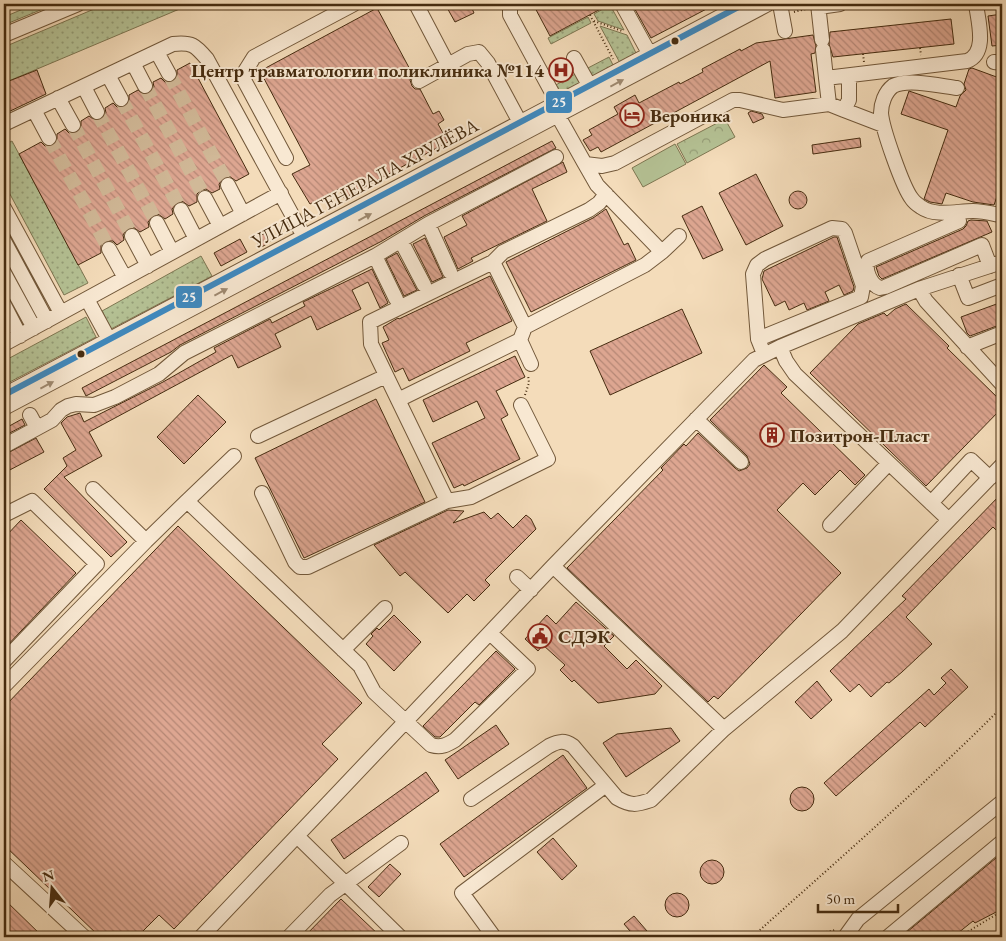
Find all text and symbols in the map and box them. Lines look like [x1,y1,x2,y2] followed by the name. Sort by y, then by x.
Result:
[670,36,680,46] unlabelled marker
[548,57,574,83] hospital icon: Центр травматологии поликлиника №114
[191,58,545,83] place label: Центр травматологии поликлиника №114
[610,79,624,87] one-way arrow
[545,90,573,114] line badge: 25
[552,93,566,111] text: 25
[619,102,645,128] hotel icon: Вероника
[650,103,731,128] place label: Вероника
[246,112,484,254] street label: УЛИЦА ГЕНЕРАЛА ХРУЛЁВА
[358,212,372,221] one-way arrow
[175,285,203,309] line badge: 25
[182,288,196,306] text: 25
[215,288,228,297] one-way arrow
[76,349,86,359] unlabelled marker
[40,381,54,389] one-way arrow
[759,422,785,448] building icon: Позитрон-Пласт
[790,423,930,448] place label: Позитрон-Пласт
[527,623,553,649] public building icon: СДЭК
[558,624,611,649] place label: СДЭК
[28,864,78,914] north arrow
[40,865,57,886] text: N
[818,881,898,913] scale bar
[826,889,855,908] text: 50 m

